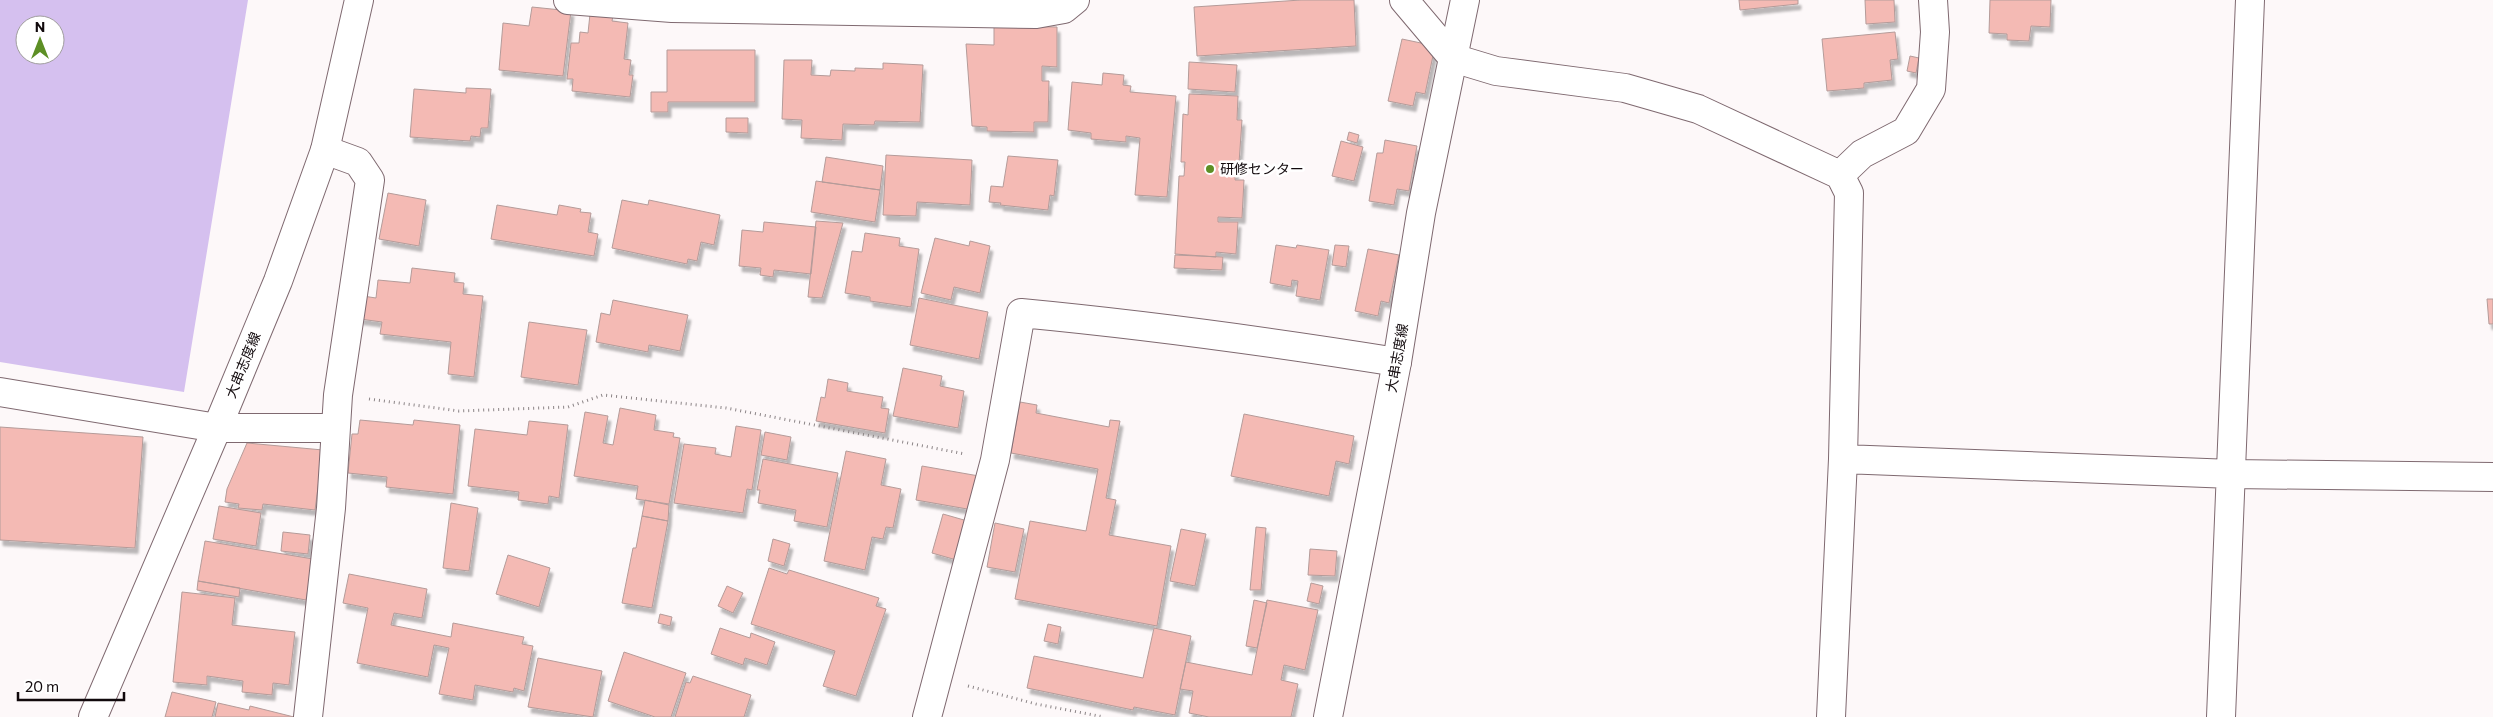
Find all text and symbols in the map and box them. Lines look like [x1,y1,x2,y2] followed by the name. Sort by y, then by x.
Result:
[15,15,65,65] north arrow
[35,18,45,35] text: N
[1220,160,1304,177] place label: 研修センター
[1204,163,1216,175] marker: 研修センター
[1382,322,1411,394] street label: 大串志度線
[222,329,264,400] street label: 大串志度線
[18,670,124,702] scale bar
[25,677,59,695] text: 20 m

